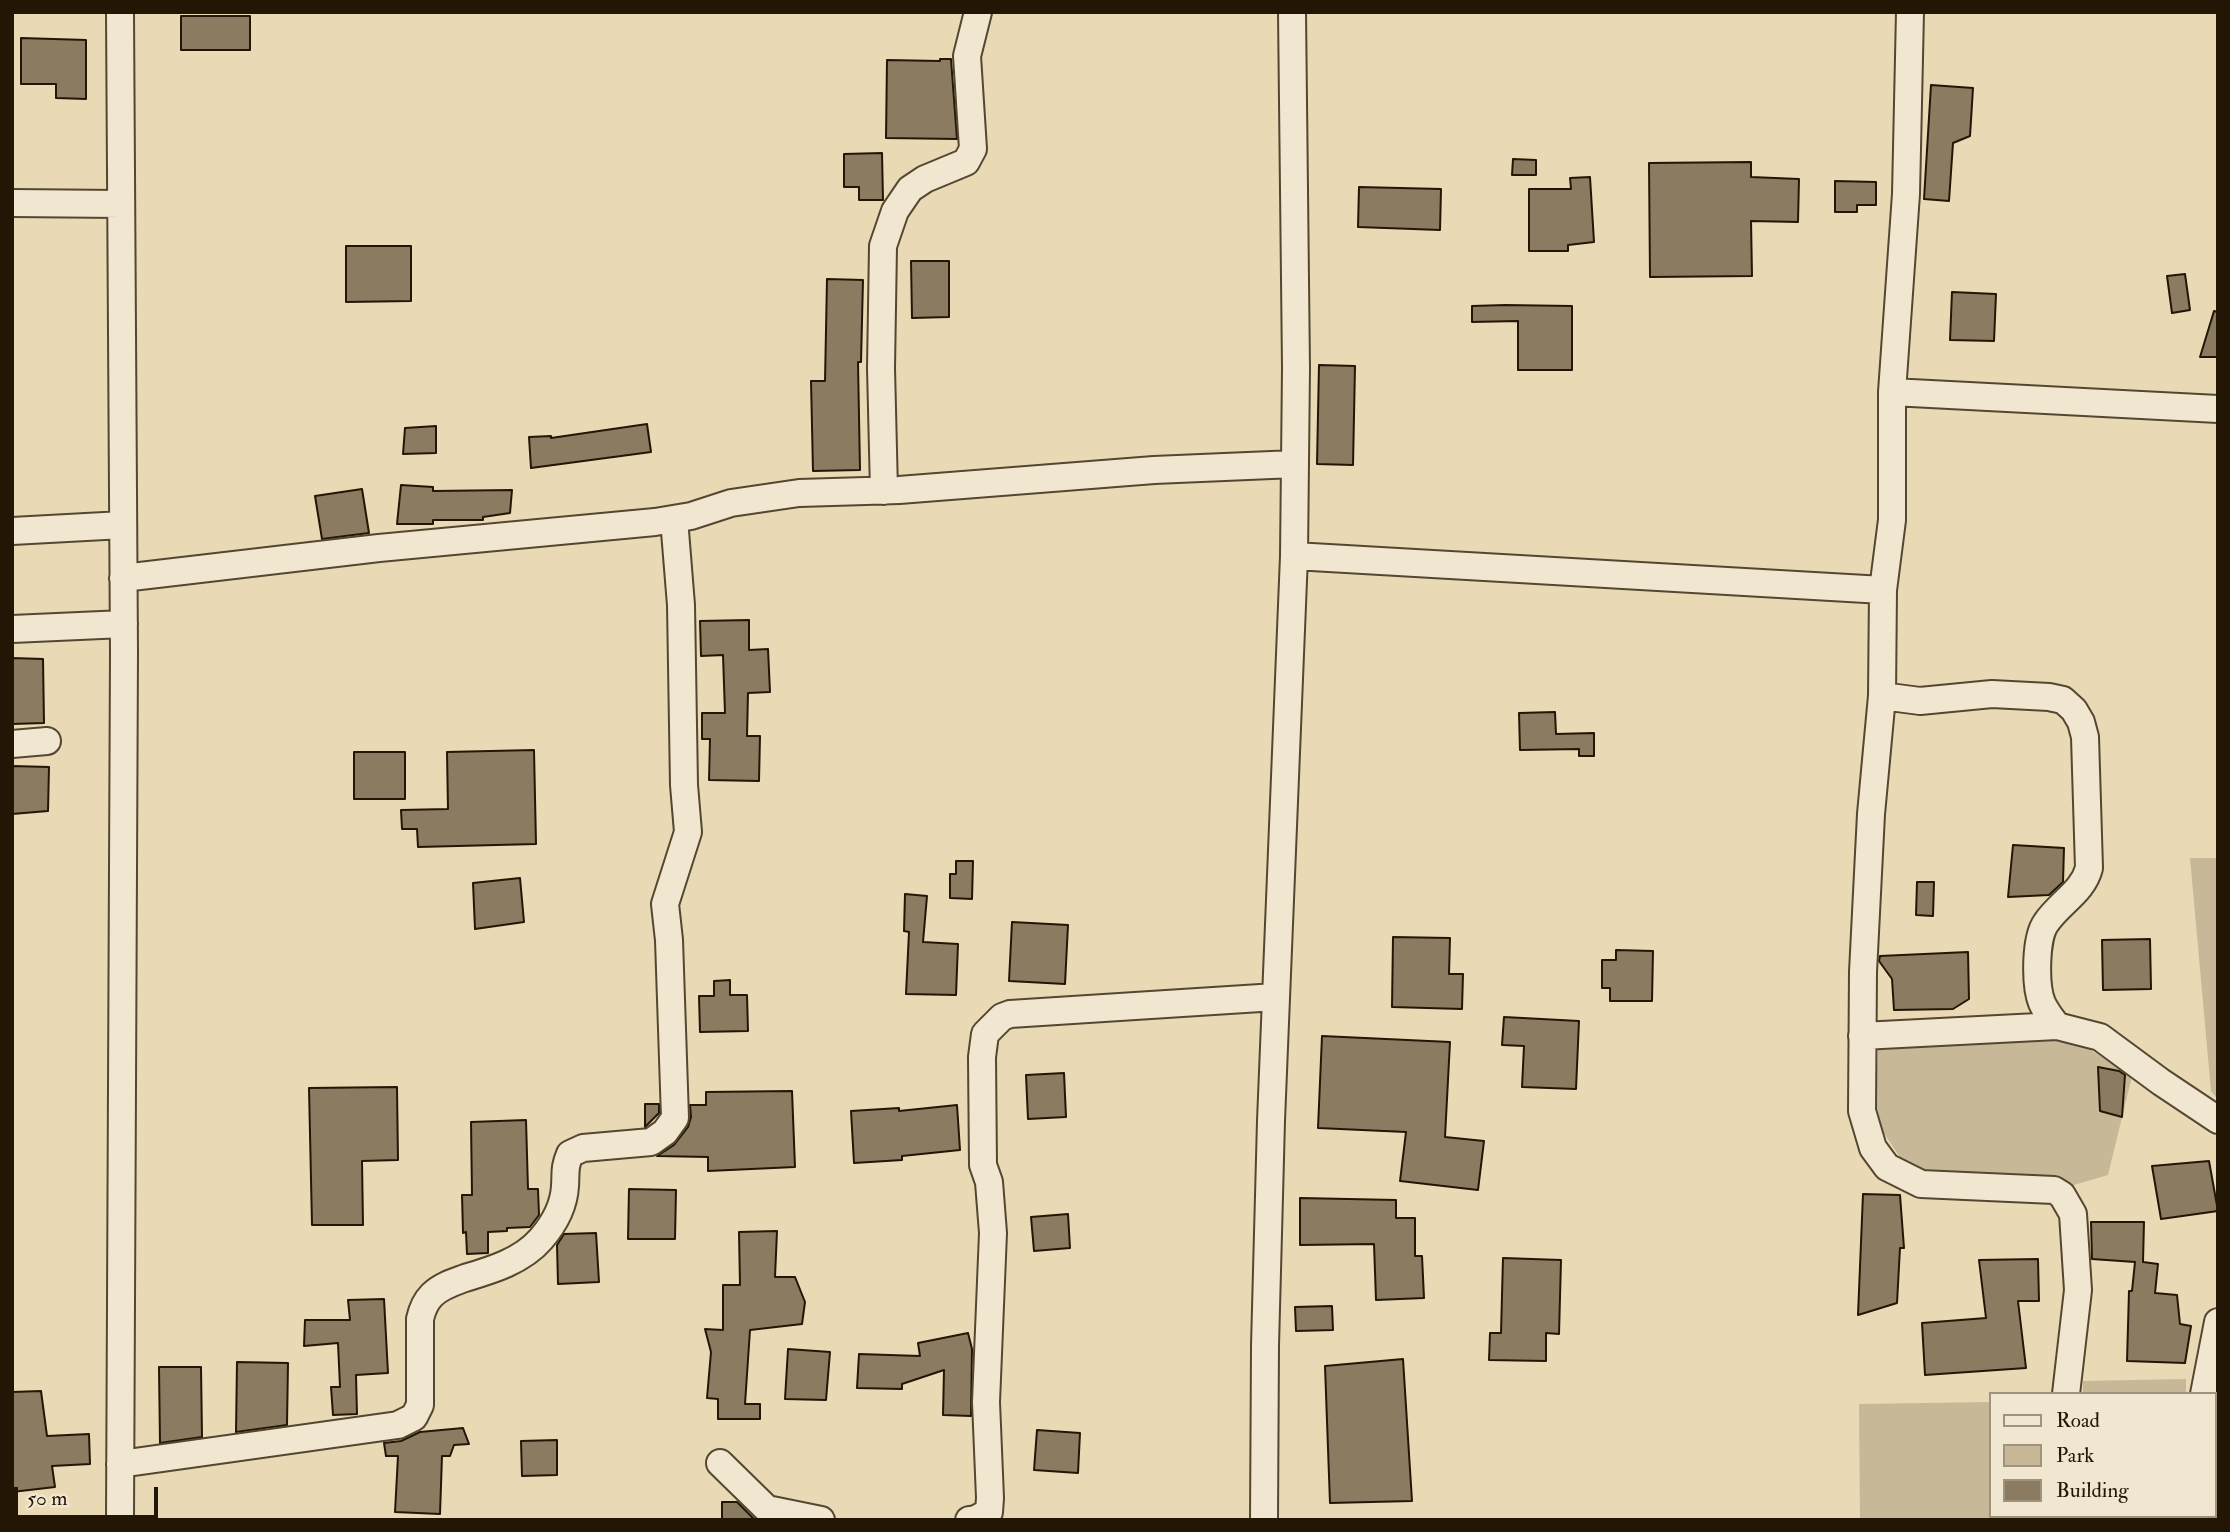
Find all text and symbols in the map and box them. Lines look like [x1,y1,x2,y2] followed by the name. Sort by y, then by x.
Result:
[1988,1392,2216,1518] legend
[2056,1407,2100,1434] text: Road
[2056,1442,2094,1469] text: Park
[18,1472,161,1516] scale bar
[2056,1477,2129,1504] text: Building
[27,1485,68,1512] text: 50 m

